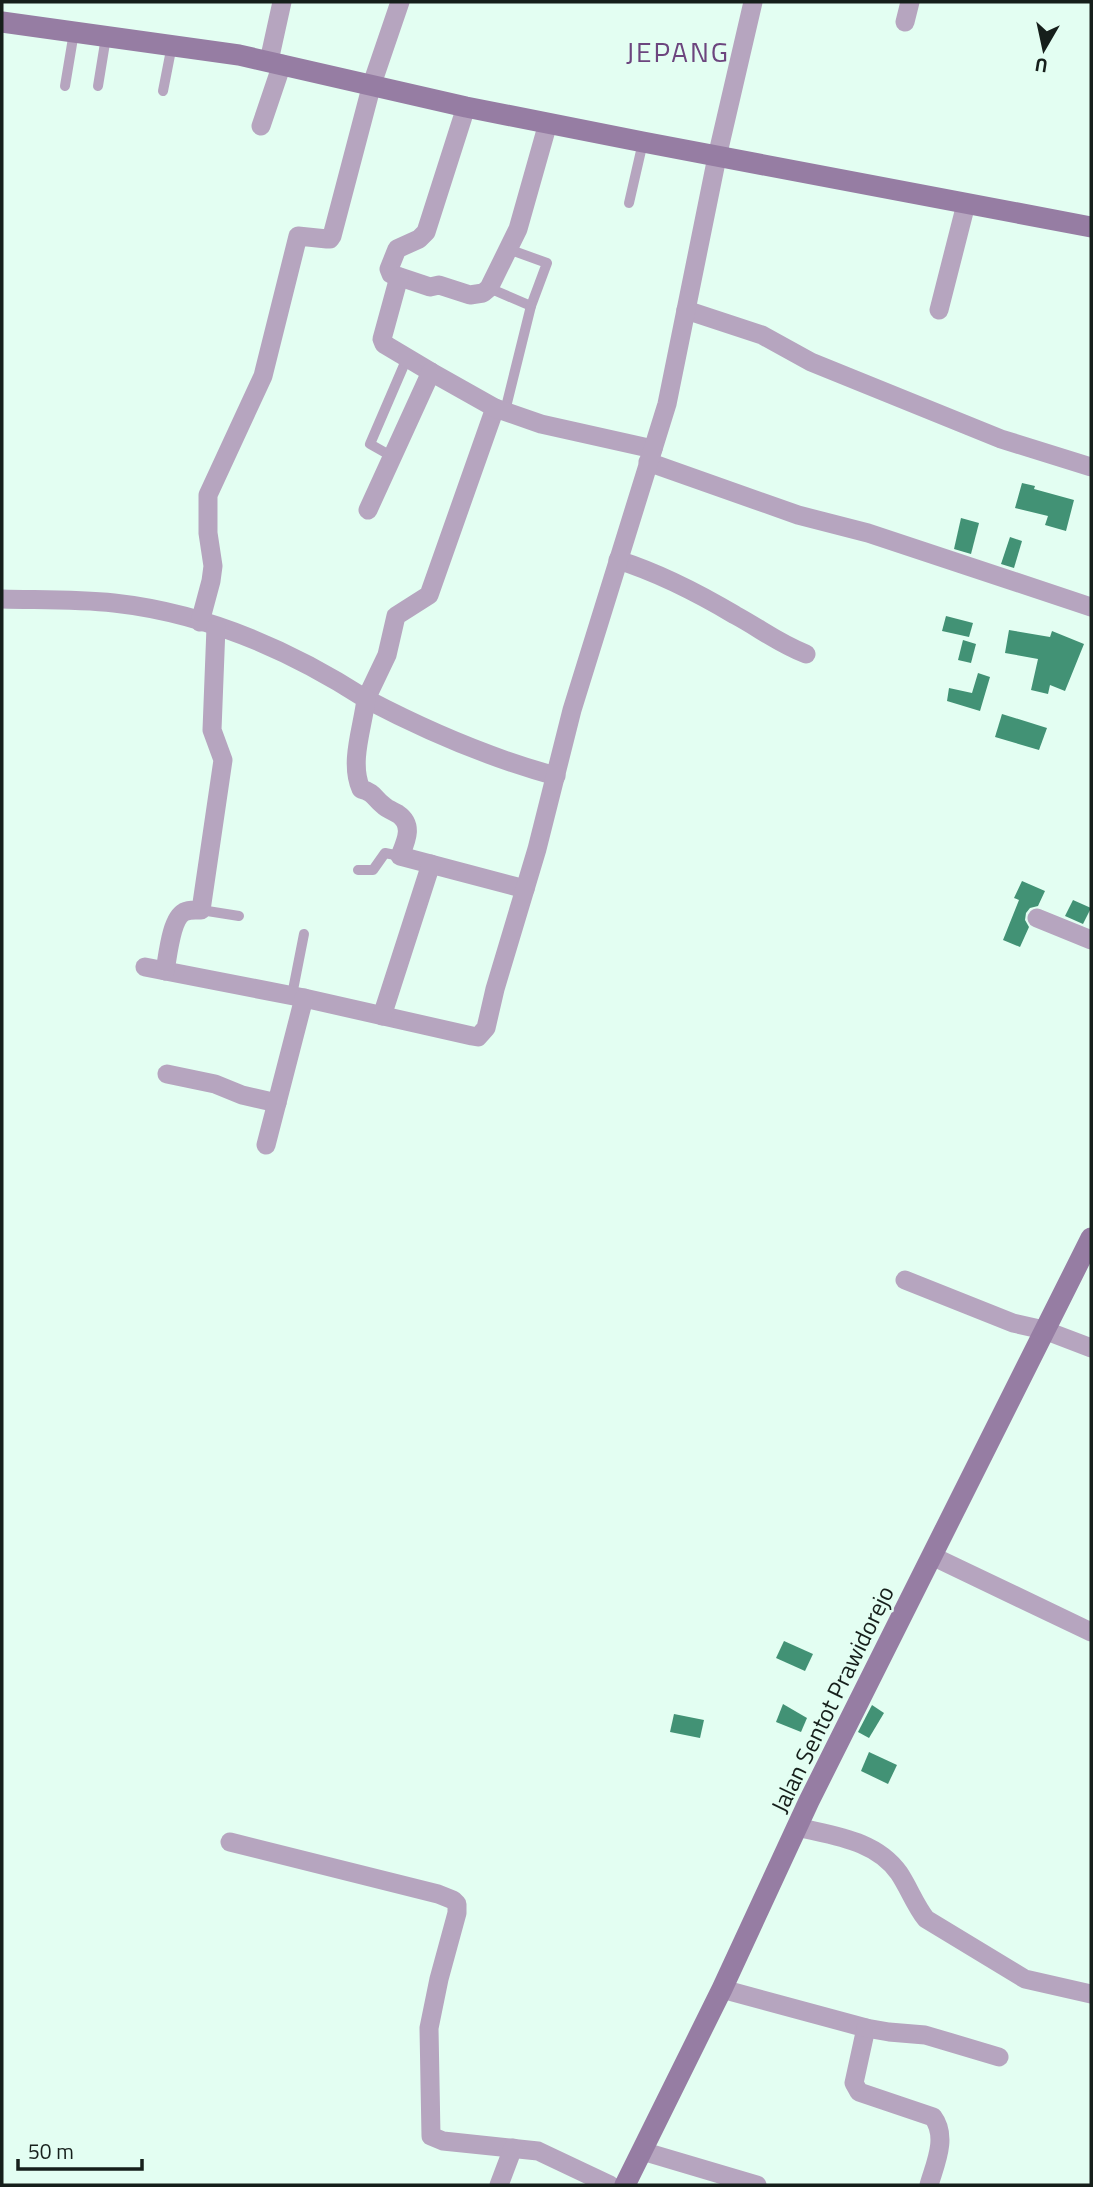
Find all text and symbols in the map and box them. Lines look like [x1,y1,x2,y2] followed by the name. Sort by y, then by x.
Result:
[1009,14,1079,84] north arrow
[626,30,730,73] district label: JEPANG
[1033,51,1050,82] text: U
[761,1579,903,1819] street label: Jalan Sentot Prawidorejo
[18,2128,142,2172] scale bar
[28,2135,74,2167] text: 50 m

